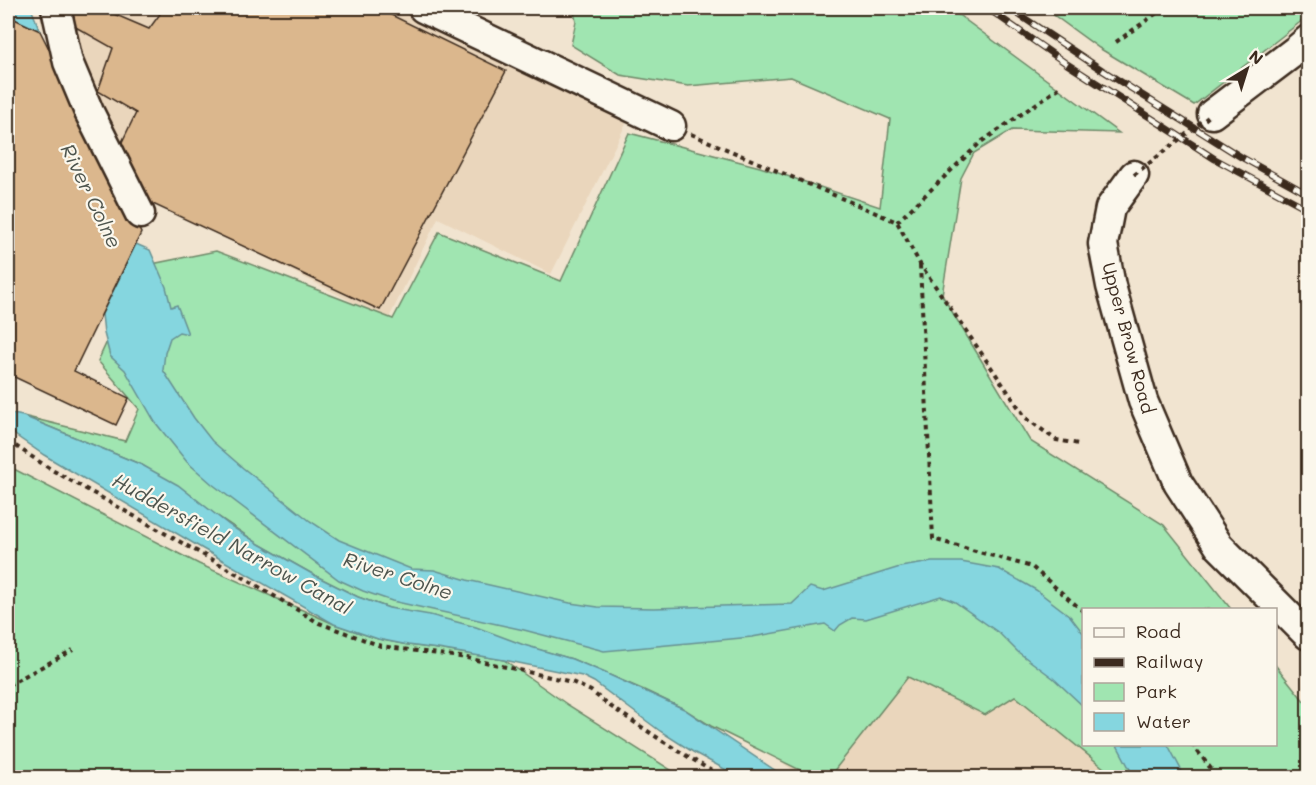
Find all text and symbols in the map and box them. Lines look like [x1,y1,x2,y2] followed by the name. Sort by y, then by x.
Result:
[1217,39,1277,99] north arrow
[1245,45,1268,69] text: N
[55,139,128,252] water label: River Colne
[1097,259,1161,416] street label: Upper Brow Road
[108,466,357,620] water label: Huddersfield Narrow Canal
[341,545,456,605] water label: River Colne
[1082,608,1277,746] legend
[1136,619,1181,643] text: Road
[1136,649,1203,673] text: Railway
[1136,679,1177,703] text: Park
[1136,709,1191,733] text: Water

